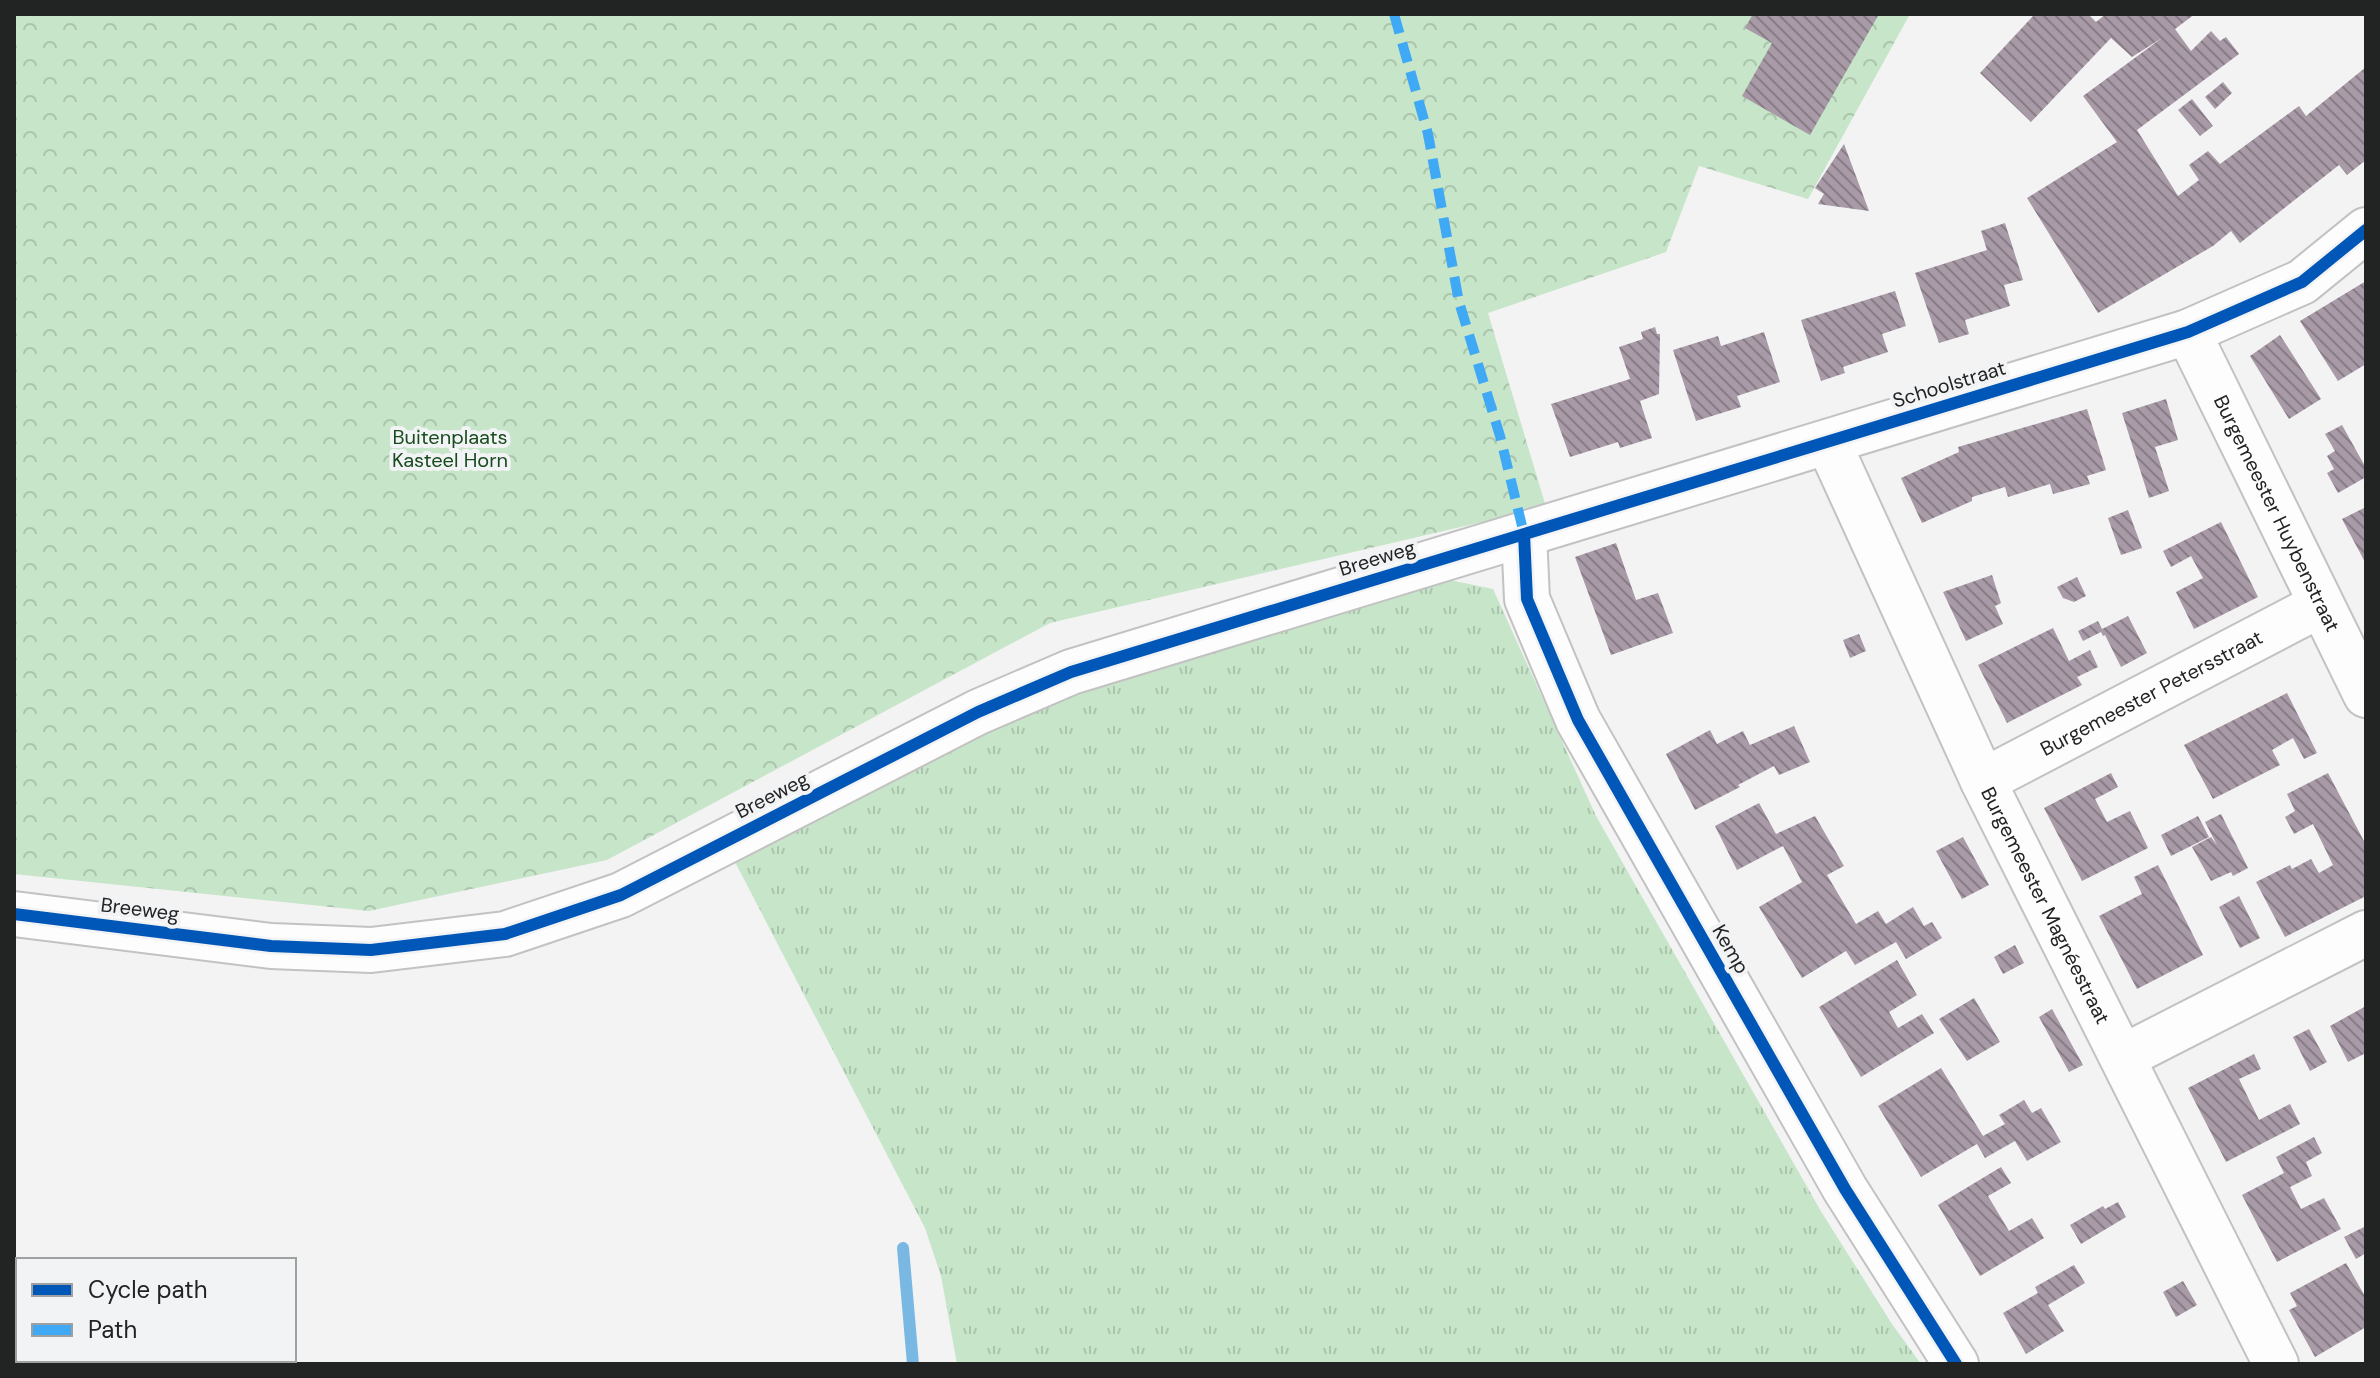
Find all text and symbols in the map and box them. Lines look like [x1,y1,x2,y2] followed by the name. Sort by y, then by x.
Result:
[1889,354,2009,414] street label: Schoolstraat
[2208,391,2346,636] street label: Burgemeester Huybenstraat
[392,424,508,473] park label: Buitenplaats Kasteel Horn
[1336,534,1418,582] street label: Breeweg
[2036,624,2267,762] street label: Burgemeester Petersstraat
[731,766,813,824] street label: Breeweg
[1975,783,2116,1028] street label: Burgemeester Magnéestraat
[99,891,181,927] street label: Breeweg
[1707,920,1755,978] street label: Kemp
[16,1258,296,1362] legend
[88,1274,207,1305] text: Cycle path
[88,1314,137,1345] text: Path

